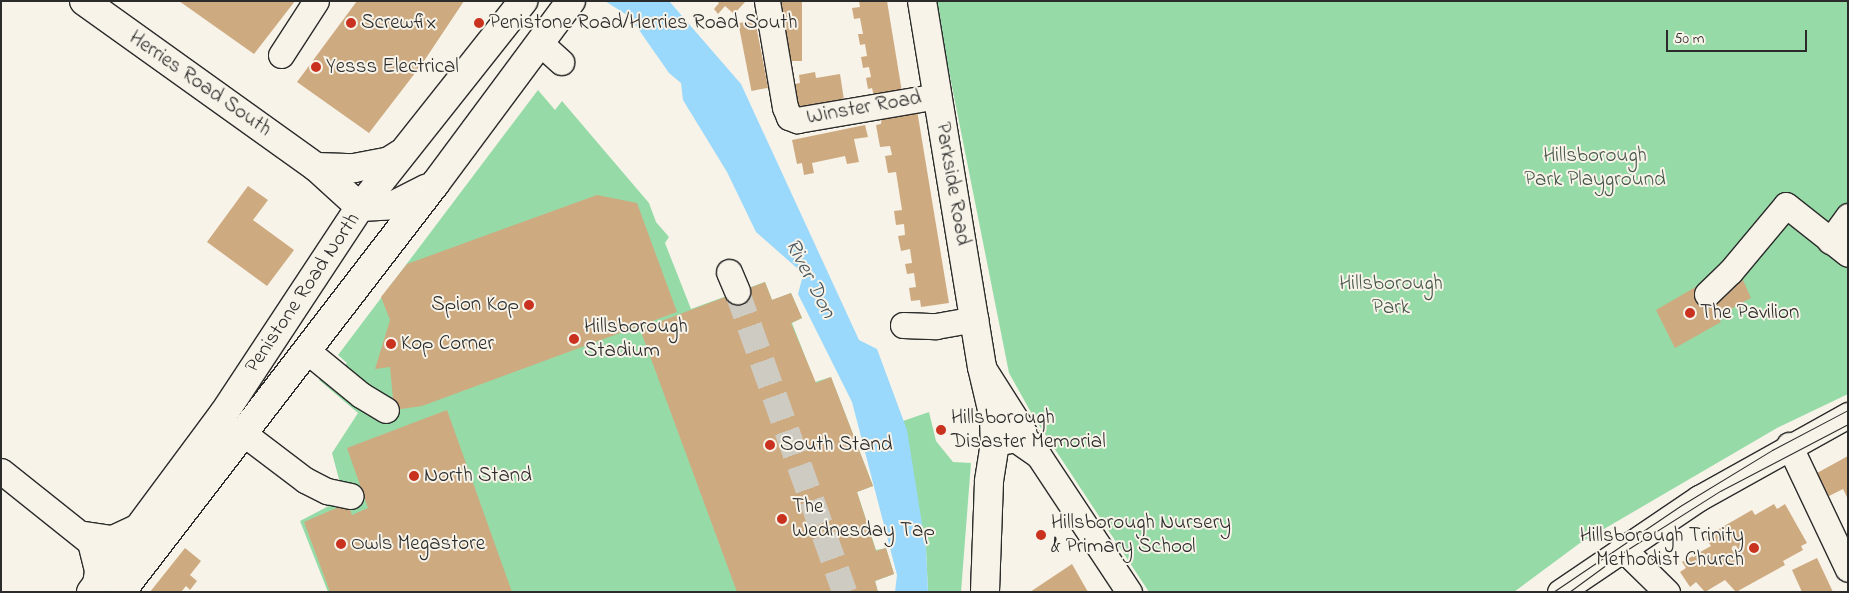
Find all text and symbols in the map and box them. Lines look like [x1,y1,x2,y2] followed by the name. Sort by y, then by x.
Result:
[361,10,436,36] place label: Screwfix
[489,10,797,36] place label: Penistone Road/Herries Road South
[345,17,357,29] marker: Screwfix
[473,17,485,29] marker: Penistone Road/Herries Road South
[1669,20,1810,52] scale bar
[124,25,276,143] street label: Herries Road South
[1674,28,1704,50] text: 50 m
[326,54,459,80] place label: Yesss Electrical
[310,61,322,73] marker: Yesss Electrical
[805,86,923,130] street label: Winster Road
[929,120,975,248] street label: Parkside Road
[1524,143,1666,193] park label: Hillsborough Park Playground
[240,208,366,378] street label: Penistone Road North
[778,235,840,323] water label: River Don
[1339,271,1443,321] park label: Hillsborough Park
[431,292,519,318] place label: Spion Kop
[523,299,535,311] marker: Spion Kop
[1700,300,1799,326] place label: The Pavilion
[1684,307,1696,319] marker: The Pavilion
[584,314,688,364] place label: Hillsborough Stadium
[401,331,494,357] place label: Kop Corner
[568,333,580,345] marker: Hillsborough Stadium
[385,338,397,350] marker: Kop Corner
[951,405,1106,455] place label: Hillsborough Disaster Memorial
[935,424,947,436] marker: Hillsborough Disaster Memorial
[780,432,893,458] place label: South Stand
[764,439,776,451] marker: South Stand
[424,463,532,489] place label: North Stand
[408,470,420,482] marker: North Stand
[792,494,935,544] place label: The Wednesday Tap
[1051,510,1231,560] place label: Hillsborough Nursery & Primary School
[776,513,788,525] marker: The Wednesday Tap
[1580,523,1744,573] place label: Hillsborough Trinity Methodist Church
[1035,529,1047,541] marker: Hillsborough Nursery & Primary School
[351,531,485,557] place label: Owls Megastore
[335,538,347,550] marker: Owls Megastore
[1748,542,1760,554] marker: Hillsborough Trinity Methodist Church

